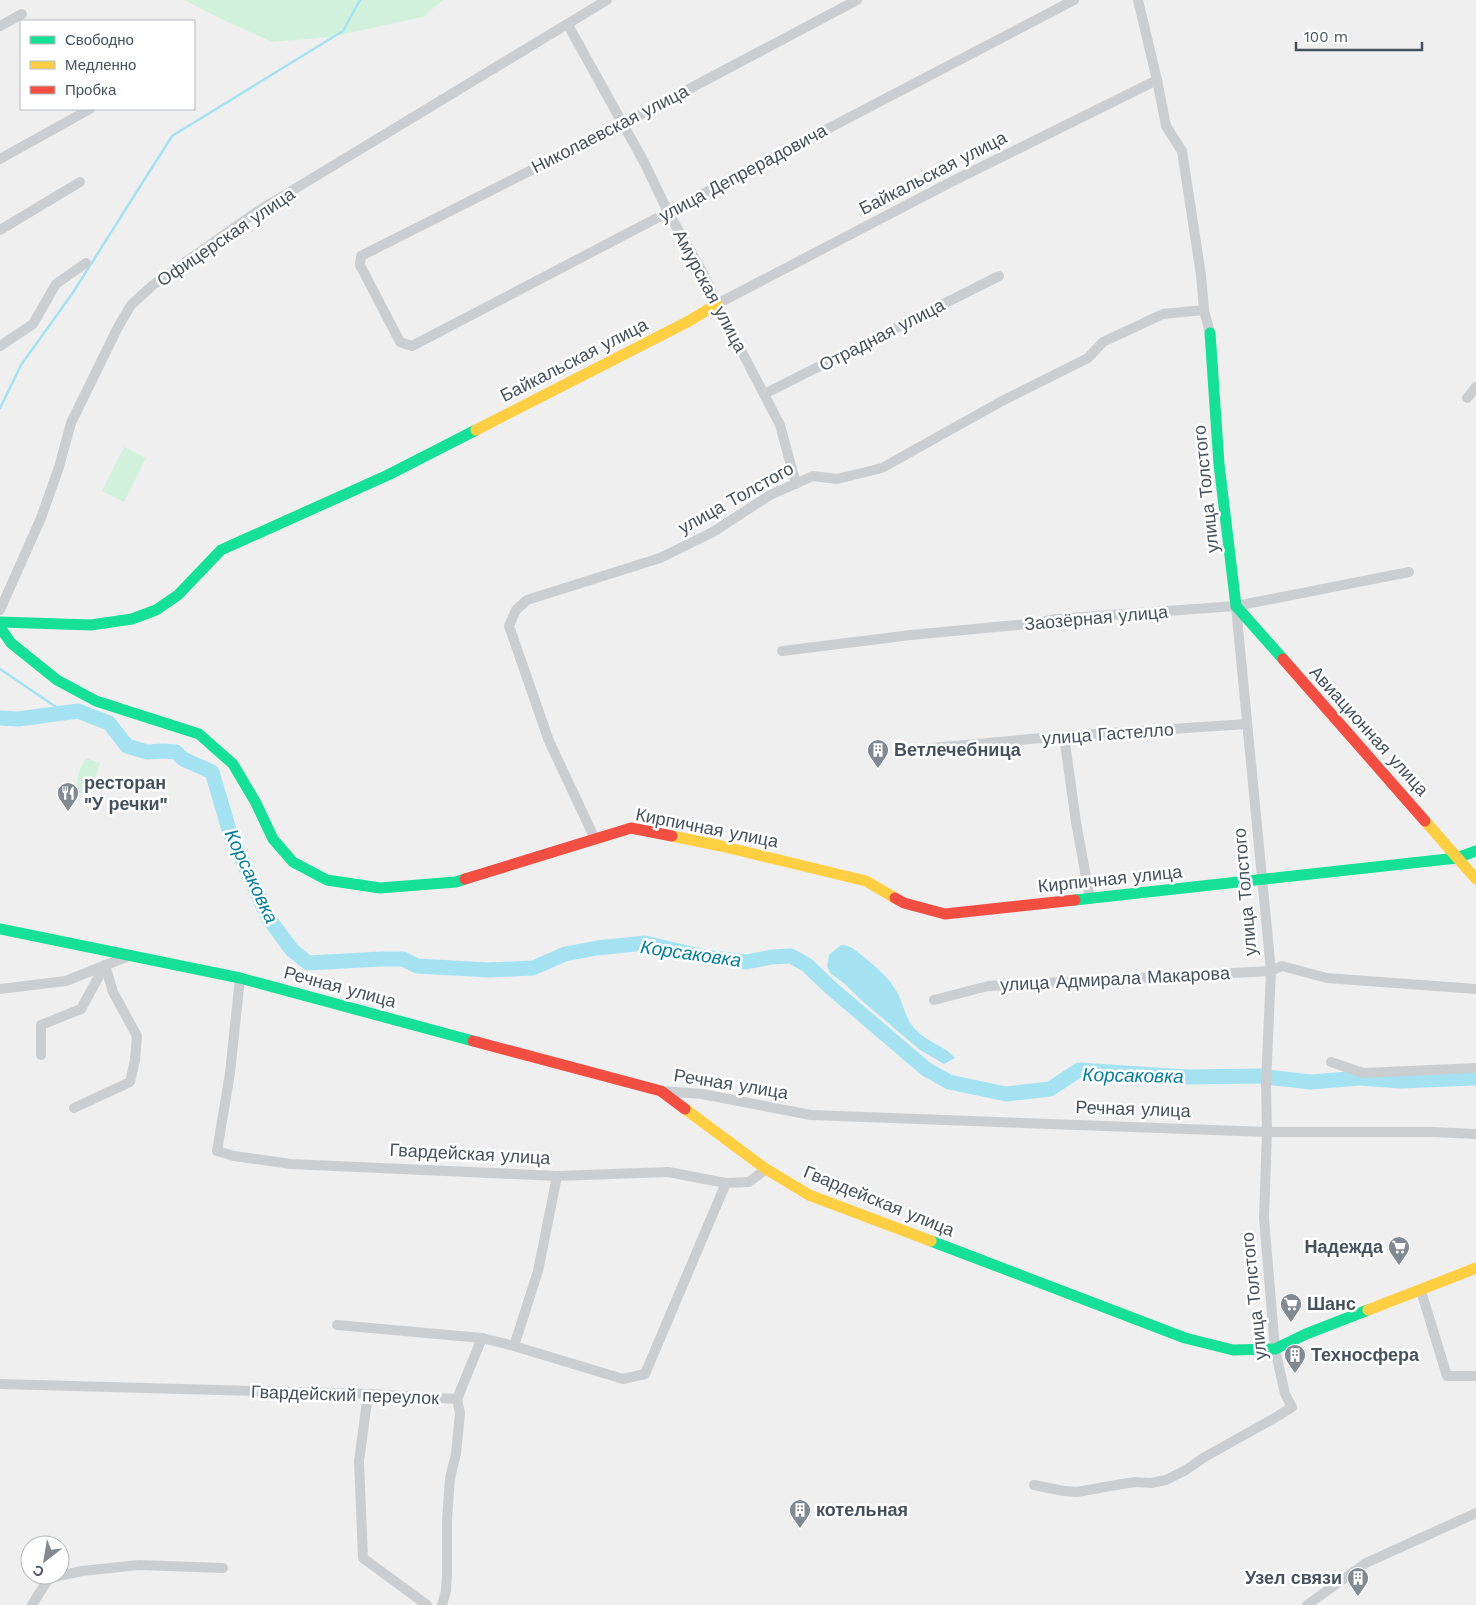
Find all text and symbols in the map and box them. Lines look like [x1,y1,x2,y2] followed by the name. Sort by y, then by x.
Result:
[20,20,195,110] legend
[1296,20,1422,52] scale bar
[1304,28,1348,46] text: 100 m
[65,31,134,49] text: Свободно
[65,56,136,74] text: Медленно
[528,79,693,177] street label: Николаевская улица
[65,81,117,99] text: Пробка
[655,119,831,226] street label: улица Депрерадовича
[856,126,1011,219] street label: Байкальская улица
[153,182,299,290] street label: Офицерская улица
[669,226,752,357] street label: Амурская улица
[815,293,949,375] street label: Отрадная улица
[497,313,652,406] street label: Байкальская улица
[1188,424,1223,554] street label: улица Толстого
[674,457,797,538] street label: улица Толстого
[1023,601,1170,634] street label: Заозёрная улица
[1306,661,1434,801] street label: Авиационная улица
[1041,718,1175,749] street label: улица Гастелло
[866,738,890,769] building icon: Ветлечебница
[894,739,1022,760] place label: Ветлечебница
[84,772,168,814] place label: ресторан "У речки"
[56,781,80,812] restaurant icon: ресторан "У речки"
[634,803,781,852] street label: Кирпичная улица
[220,825,283,927] water label: Корсаковка
[1228,827,1261,957] street label: улица Толстого
[1037,860,1184,897] street label: Кирпичная улица
[639,935,743,972] water label: Корсаковка
[282,961,399,1012] street label: Речная улица
[1000,962,1231,995] street label: улица Адмирала Макарова
[1082,1063,1184,1088] water label: Корсаковка
[672,1064,791,1103] street label: Речная улица
[1075,1096,1192,1121] street label: Речная улица
[389,1139,552,1168] street label: Гвардейская улица
[801,1161,959,1241] street label: Гвардейская улица
[1236,1231,1271,1361] street label: улица Толстого
[1387,1235,1411,1266] supermarket icon: Надежда
[1305,1236,1384,1257] place label: Надежда
[1279,1292,1303,1323] supermarket icon: Шанс
[1307,1293,1356,1314] place label: Шанс
[1283,1343,1307,1374] building icon: Техносфера
[1311,1344,1420,1365] place label: Техносфера
[251,1381,440,1408] street label: Гвардейский переулок
[788,1498,812,1529] building icon: котельная
[816,1499,908,1520] place label: котельная
[20,1535,70,1585] north arrow
[30,1562,47,1581] text: С
[1346,1566,1370,1597] building icon: Узел связи
[1245,1567,1342,1588] place label: Узел связи

